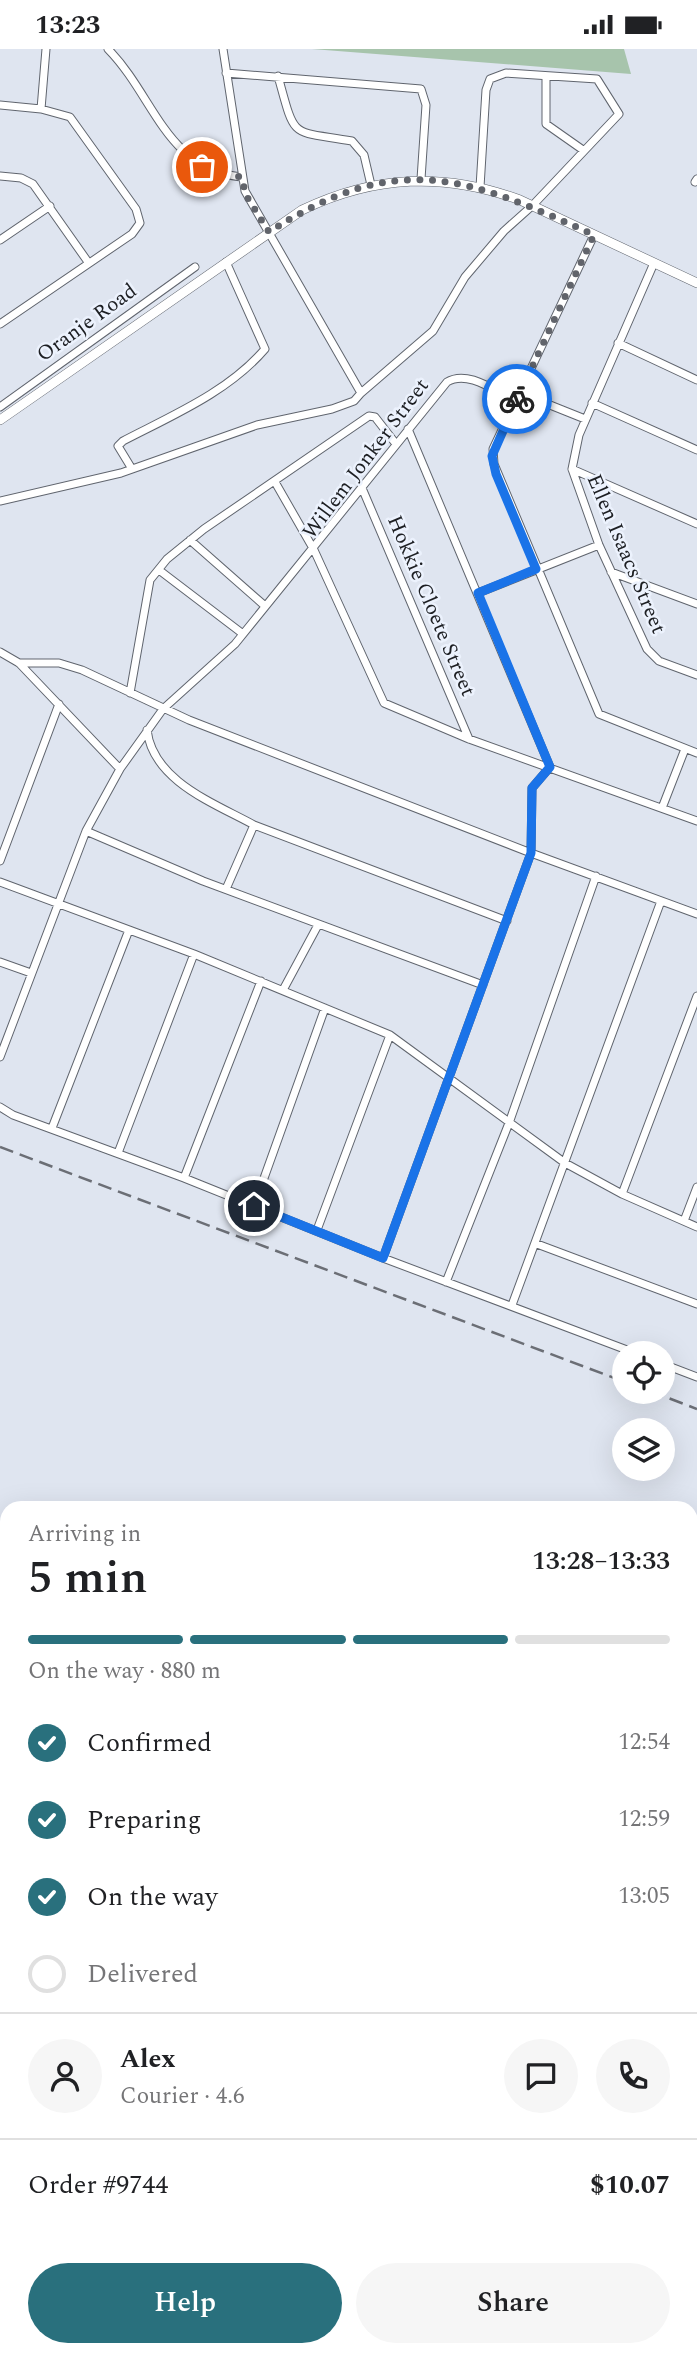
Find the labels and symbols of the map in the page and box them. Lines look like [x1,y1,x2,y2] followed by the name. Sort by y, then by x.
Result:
[172,137,232,197] pin
[30,276,144,370] street label: Oranje Road
[482,364,552,434] courier
[295,372,437,546] street label: Willem Jonker Street
[578,469,674,639] street label: Ellen Isaacs Street
[378,510,484,702] street label: Hokkie Cloete Street
[224,1176,284,1236] pin

